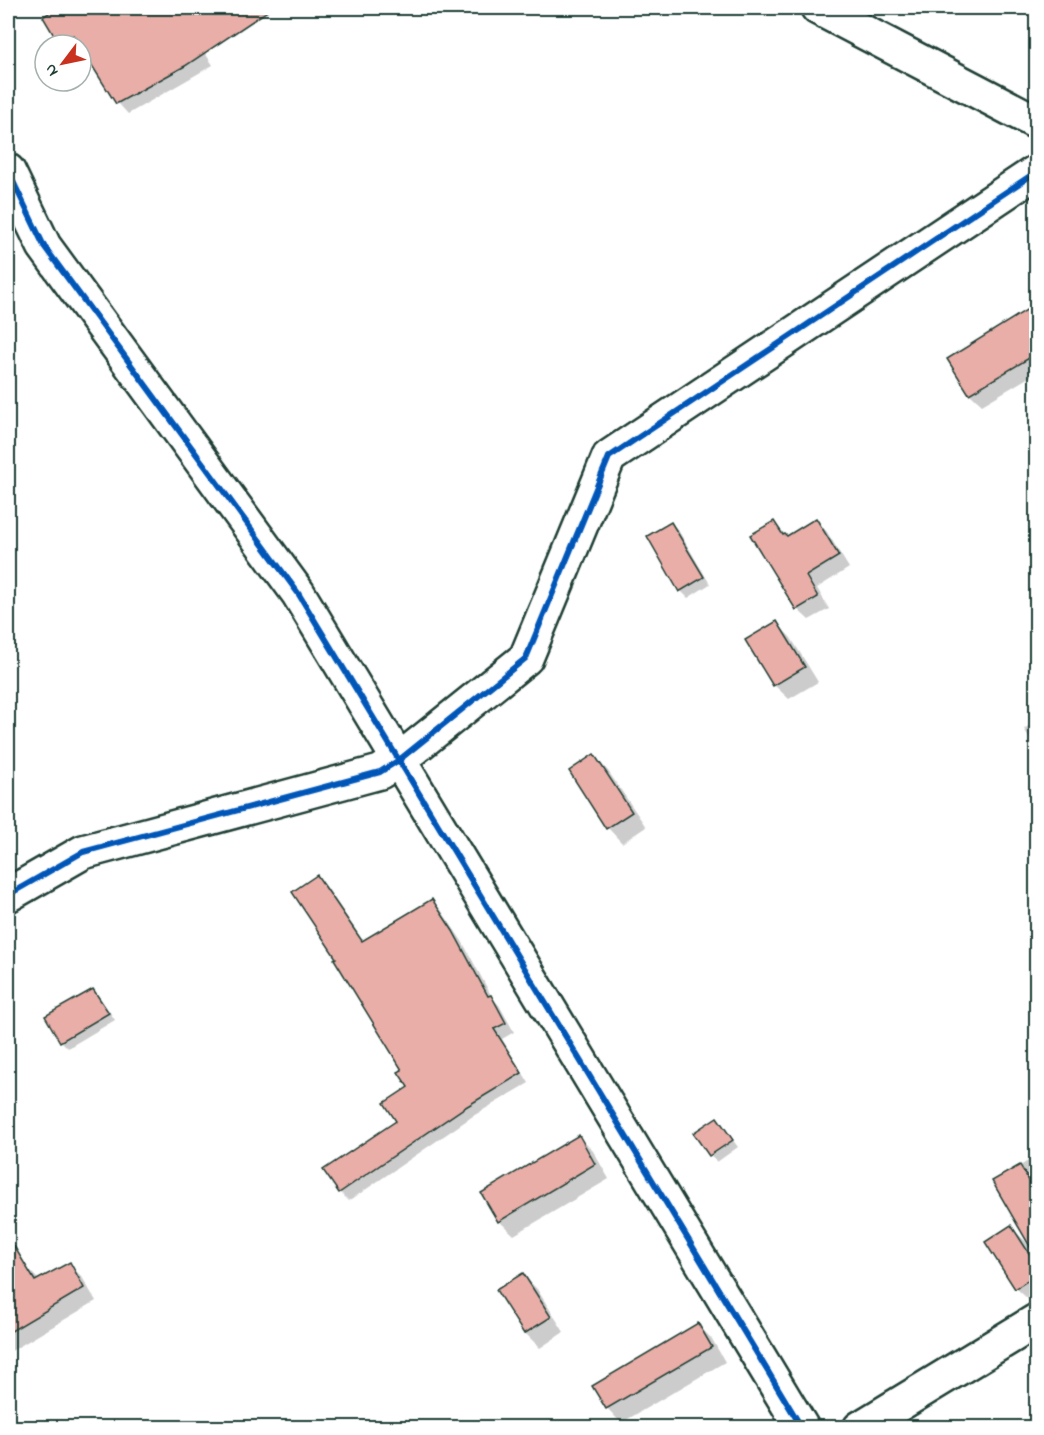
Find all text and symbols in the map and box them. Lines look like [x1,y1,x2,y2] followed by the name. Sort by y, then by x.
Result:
[33,33,93,93] north arrow
[39,59,65,81] text: N

